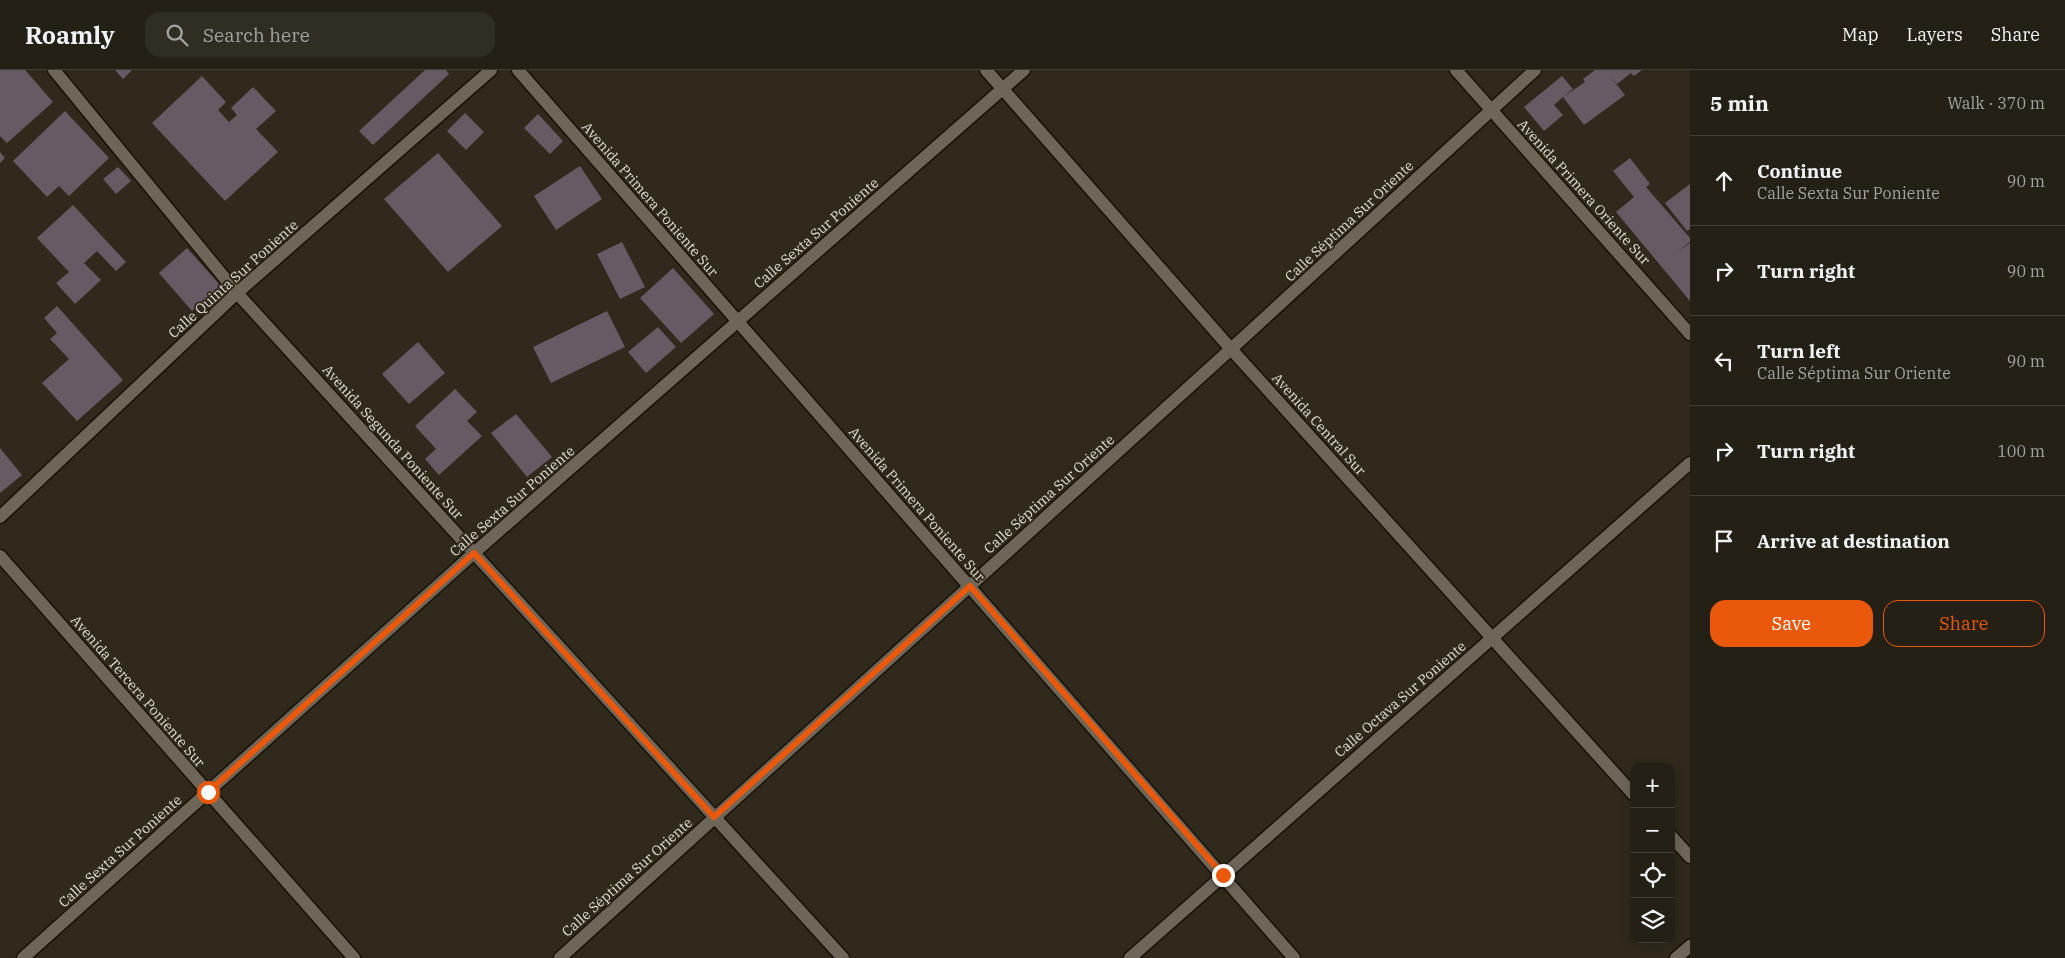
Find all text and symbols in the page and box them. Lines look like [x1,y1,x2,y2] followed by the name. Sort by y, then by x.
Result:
[145,12,495,57] search box
[25,19,115,51] text: Roamly
[163,21,191,49] icon: search
[203,23,310,47] text: Search here
[1842,23,1879,46] text: Map
[1907,23,1963,46] text: Layers
[1991,23,2040,46] text: Share
[1710,89,1769,117] text: 5 min
[1947,93,2045,113] text: Walk · 370 m
[1514,115,1655,269] street label: Avenida Primera Oriente Sur
[578,118,723,281] street label: Avenida Primera Poniente Sur
[1281,157,1417,285] street label: Calle Séptima Sur Oriente
[1757,159,1842,183] text: Continue
[1710,167,1738,195] icon: ahead
[2007,171,2045,191] text: 90 m
[750,174,882,292] street label: Calle Sexta Sur Poniente
[1757,183,1940,203] text: Calle Sexta Sur Poniente
[164,216,302,342] street label: Calle Quinta Sur Poniente
[1710,257,1738,285] icon: right
[1757,259,1855,283] text: Turn right
[2007,261,2045,281] text: 90 m
[1757,339,1840,363] text: Turn left
[1710,347,1738,375] icon: left
[2007,351,2045,371] text: 90 m
[319,361,468,524] street label: Avenida Segunda Poniente Sur
[1757,363,1951,383] text: Calle Séptima Sur Oriente
[1268,369,1370,480] street label: Avenida Central Sur
[845,423,990,586] street label: Avenida Primera Poniente Sur
[980,431,1118,557] street label: Calle Séptima Sur Oriente
[1710,437,1738,465] icon: right
[1757,439,1855,463] text: Turn right
[1997,441,2045,461] text: 100 m
[446,442,578,560] street label: Calle Sexta Sur Poniente
[1710,527,1738,555] icon: arrive
[1757,529,1950,553] text: Arrive at destination
[1710,600,1873,647] button: Save
[1883,600,2045,647] button: Share
[67,611,210,771] street label: Avenida Tercera Poniente Sur
[1330,637,1470,761] street label: Calle Octava Sur Poniente
[1630,763,1675,943] map controls
[1630,763,1675,808] button: +
[197,781,220,804] route start
[55,791,185,911] street label: Calle Sexta Sur Poniente
[1630,808,1675,853] button: −
[558,814,696,940] street label: Calle Séptima Sur Oriente
[1630,853,1675,898] button: locate
[1212,864,1235,887] route end
[1630,898,1675,943] button: layers

